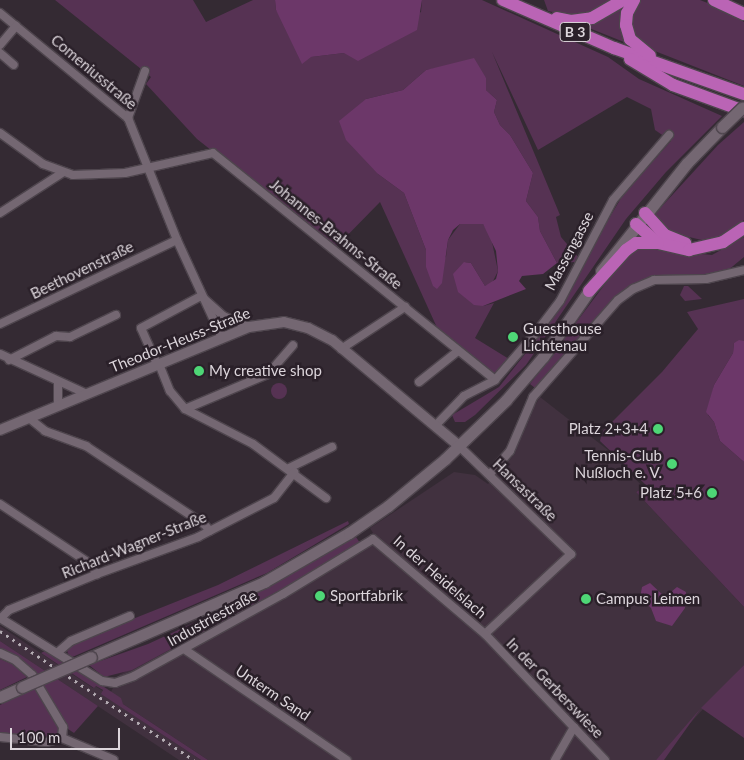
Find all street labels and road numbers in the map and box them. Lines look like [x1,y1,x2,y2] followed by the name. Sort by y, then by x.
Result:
[559,21,591,44] road number: B 3
[47,31,141,113] street label: Comeniusstraße
[266,175,406,293] street label: Johannes-Brahms-Straße
[541,209,597,293] street label: Massengasse
[27,237,137,303] street label: Beethovenstraße
[107,304,253,376] street label: Theodor-Heuss-Straße
[489,455,561,525] street label: Hansastraße
[59,508,209,582] street label: Richard-Wagner-Straße
[390,532,490,622] street label: In der Heidelslach
[164,586,260,650] street label: Industriestraße
[503,634,607,742] street label: In der Gerberswiese
[232,661,314,725] street label: Unterm Sand

